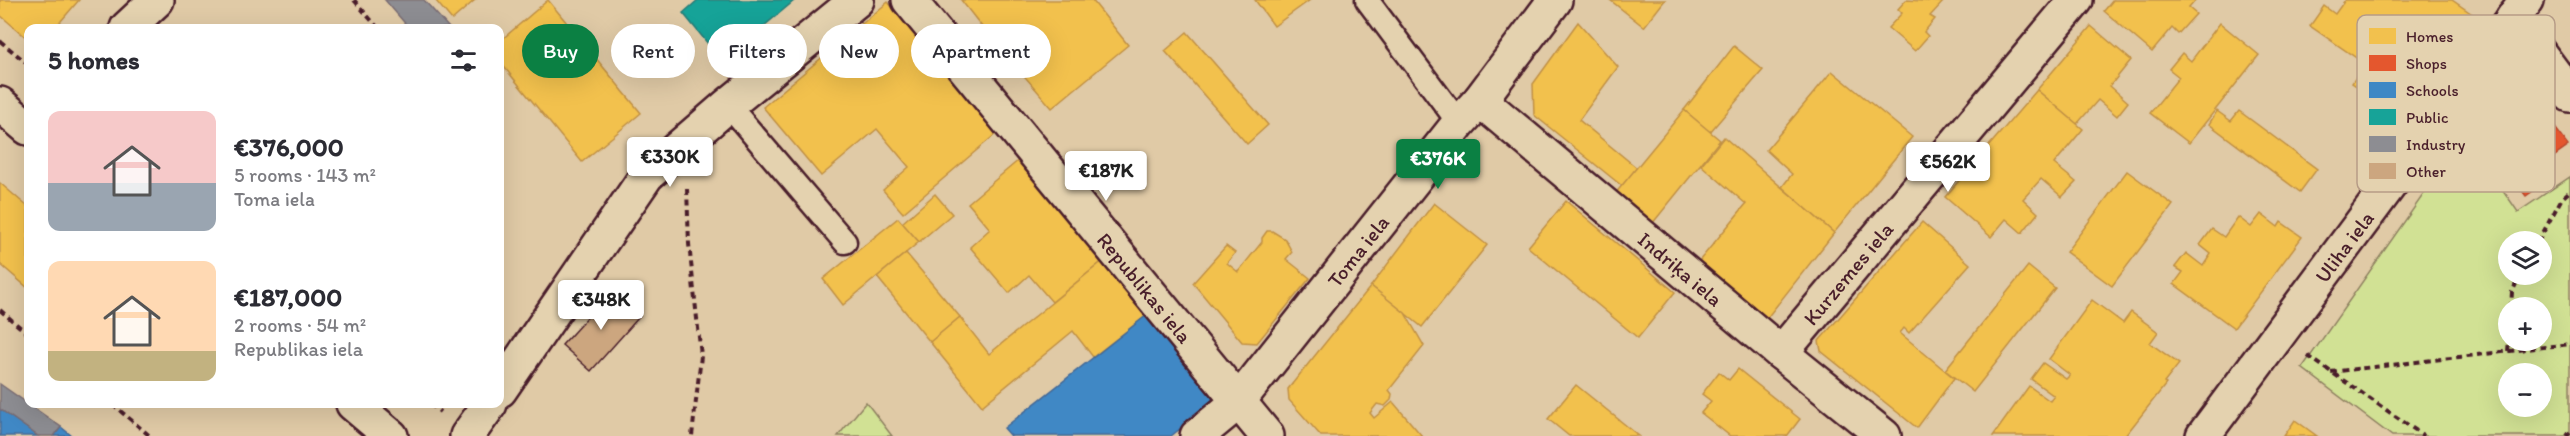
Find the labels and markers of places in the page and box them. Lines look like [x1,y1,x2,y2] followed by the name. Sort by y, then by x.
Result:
[628,137,712,188] pin: €330K
[1396,139,1480,190] pin: €376K
[1906,142,1990,193] pin: €562K
[1064,151,1148,202] pin: €187K
[559,280,643,331] pin: €348K

